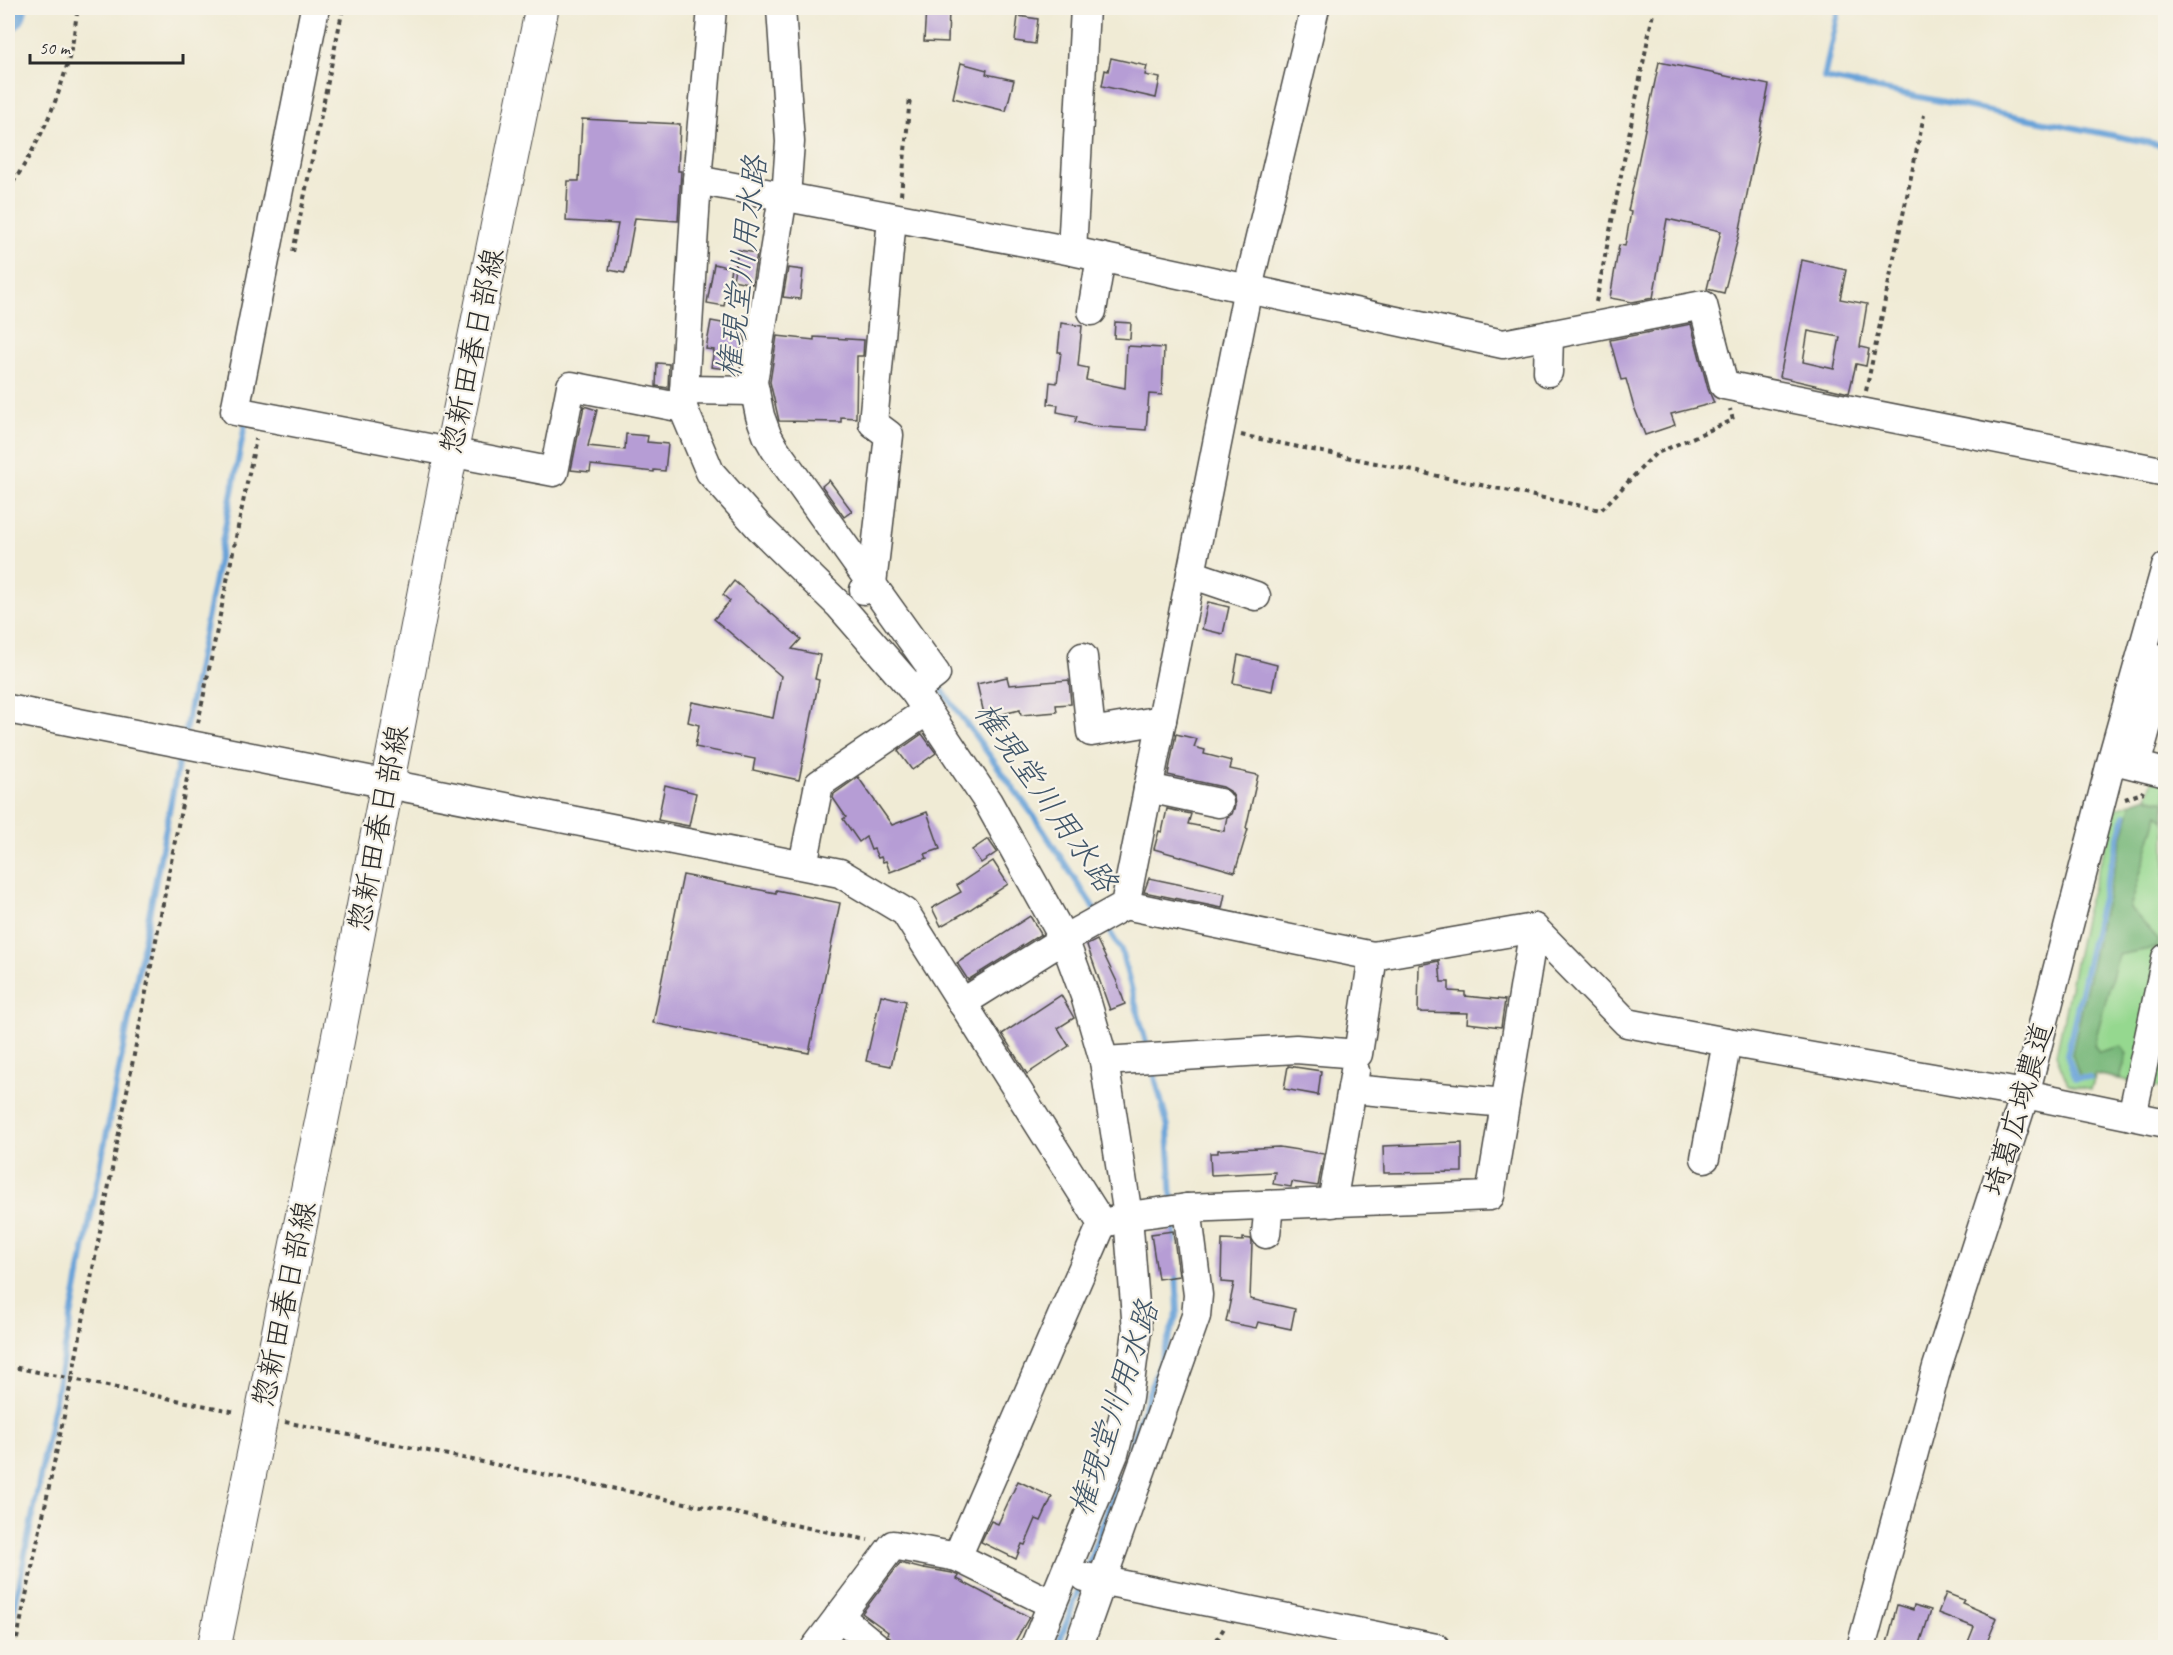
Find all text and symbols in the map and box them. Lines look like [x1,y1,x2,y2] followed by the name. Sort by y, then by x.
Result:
[30,27,183,65] scale bar
[39,37,72,59] text: 50 m
[708,151,776,381] water label: 権現堂川用水路
[432,244,512,458] street label: 惣新田春日部線
[965,693,1128,902] water label: 権現堂川用水路
[339,721,417,935] street label: 惣新田春日部線
[1975,1017,2061,1201] street label: 埼葛広域農道
[244,1197,324,1411] street label: 惣新田春日部線
[1060,1293,1169,1521] water label: 権現堂川用水路

